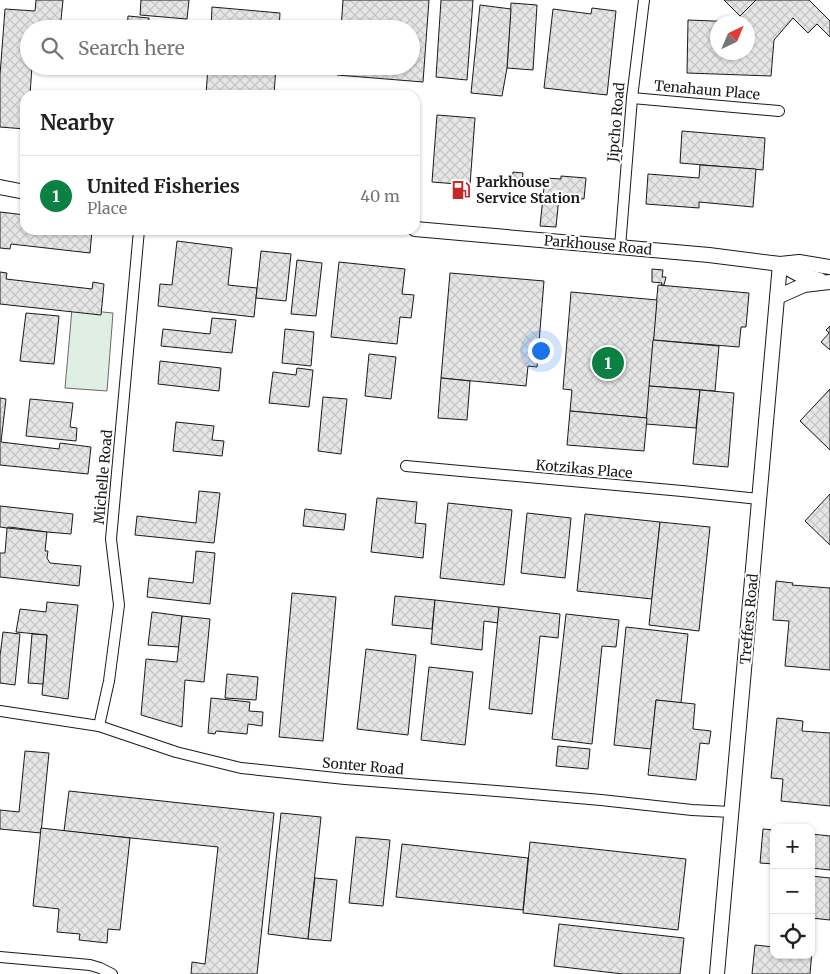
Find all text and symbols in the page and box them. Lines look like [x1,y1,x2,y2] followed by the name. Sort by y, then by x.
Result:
[710,15,755,60] north arrow
[20,20,420,75] search box
[38,34,66,62] icon: search
[78,36,185,60] text: Search here
[653,76,761,104] street label: Tenahaun Place
[603,81,628,163] street label: Jipcho Road
[40,109,114,136] text: Nearby
[476,173,580,207] place label: Parkhouse Service Station
[87,174,240,198] text: United Fisheries
[450,179,472,201] fuel station icon: Parkhouse Service Station
[52,186,60,206] text: 1
[360,186,400,206] text: 40 m
[87,198,127,218] text: Place
[543,231,653,259] street label: Parkhouse Road
[528,338,554,364] your location
[592,344,624,382] pin: 1
[90,428,116,525] street label: Michelle Road
[535,456,633,482] street label: Kotzikas Place
[736,572,762,665] street label: Treffers Road
[321,753,405,779] street label: Sonter Road
[770,824,815,959] map controls
[770,824,815,869] button: +
[770,869,815,914] button: −
[770,914,815,959] button: locate

